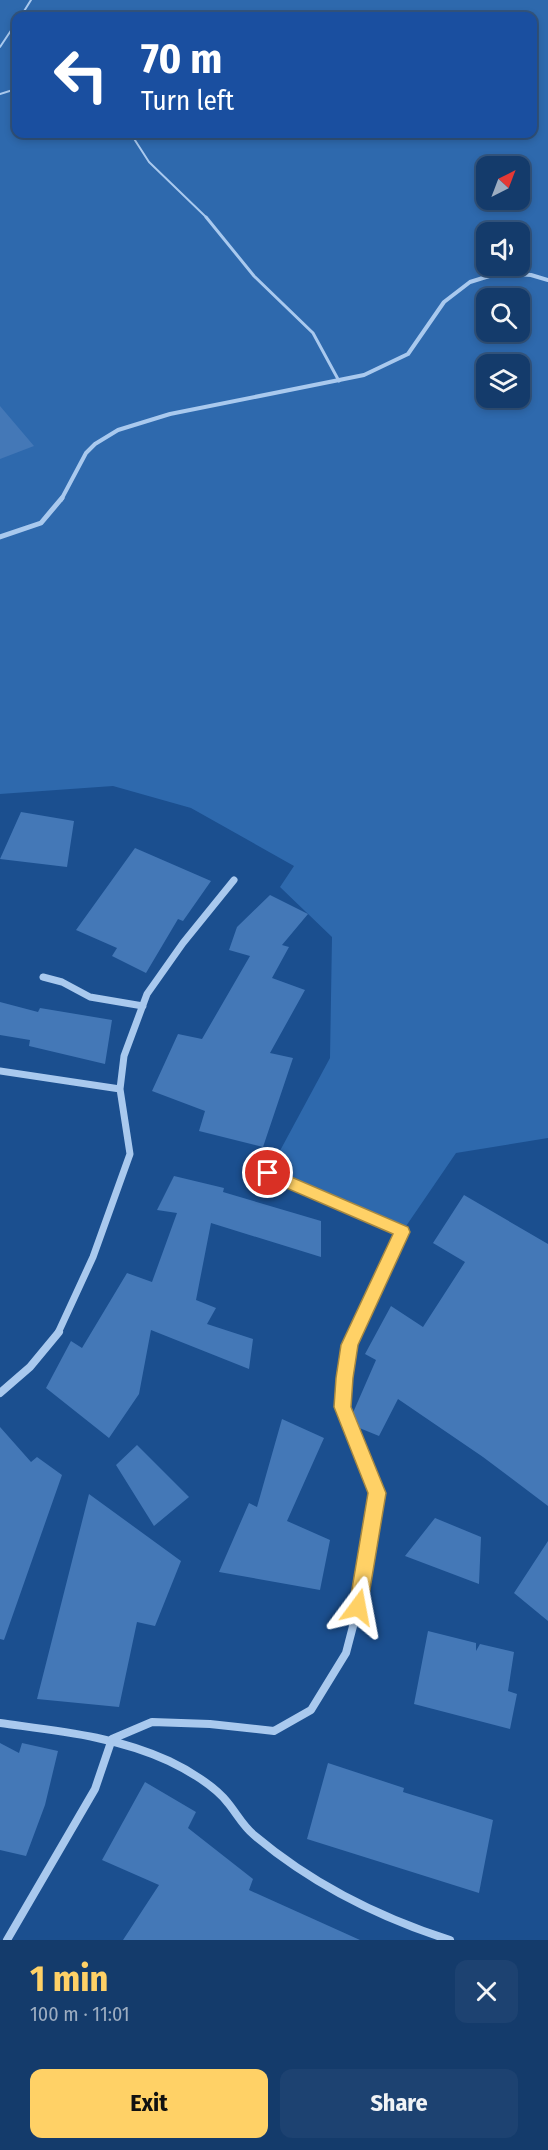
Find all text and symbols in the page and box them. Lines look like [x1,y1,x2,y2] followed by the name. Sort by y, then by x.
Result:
[141,34,222,84] text: 70 m
[42,36,120,114] icon: left
[141,85,234,117] text: Turn left
[476,156,530,210] north arrow
[476,156,530,408] map controls
[476,222,530,276] button: sound
[476,288,530,342] button: search
[476,354,530,408] button: layers
[242,1147,293,1198] pin
[251,1156,284,1189] icon: arrive
[326,1575,390,1639] position arrow
[30,1957,108,2001] text: 1 min
[455,1960,518,2023] button: close
[30,2002,130,2026] text: 100 m · 11:01
[30,2069,268,2138] button: Exit
[280,2069,518,2138] button: Share

